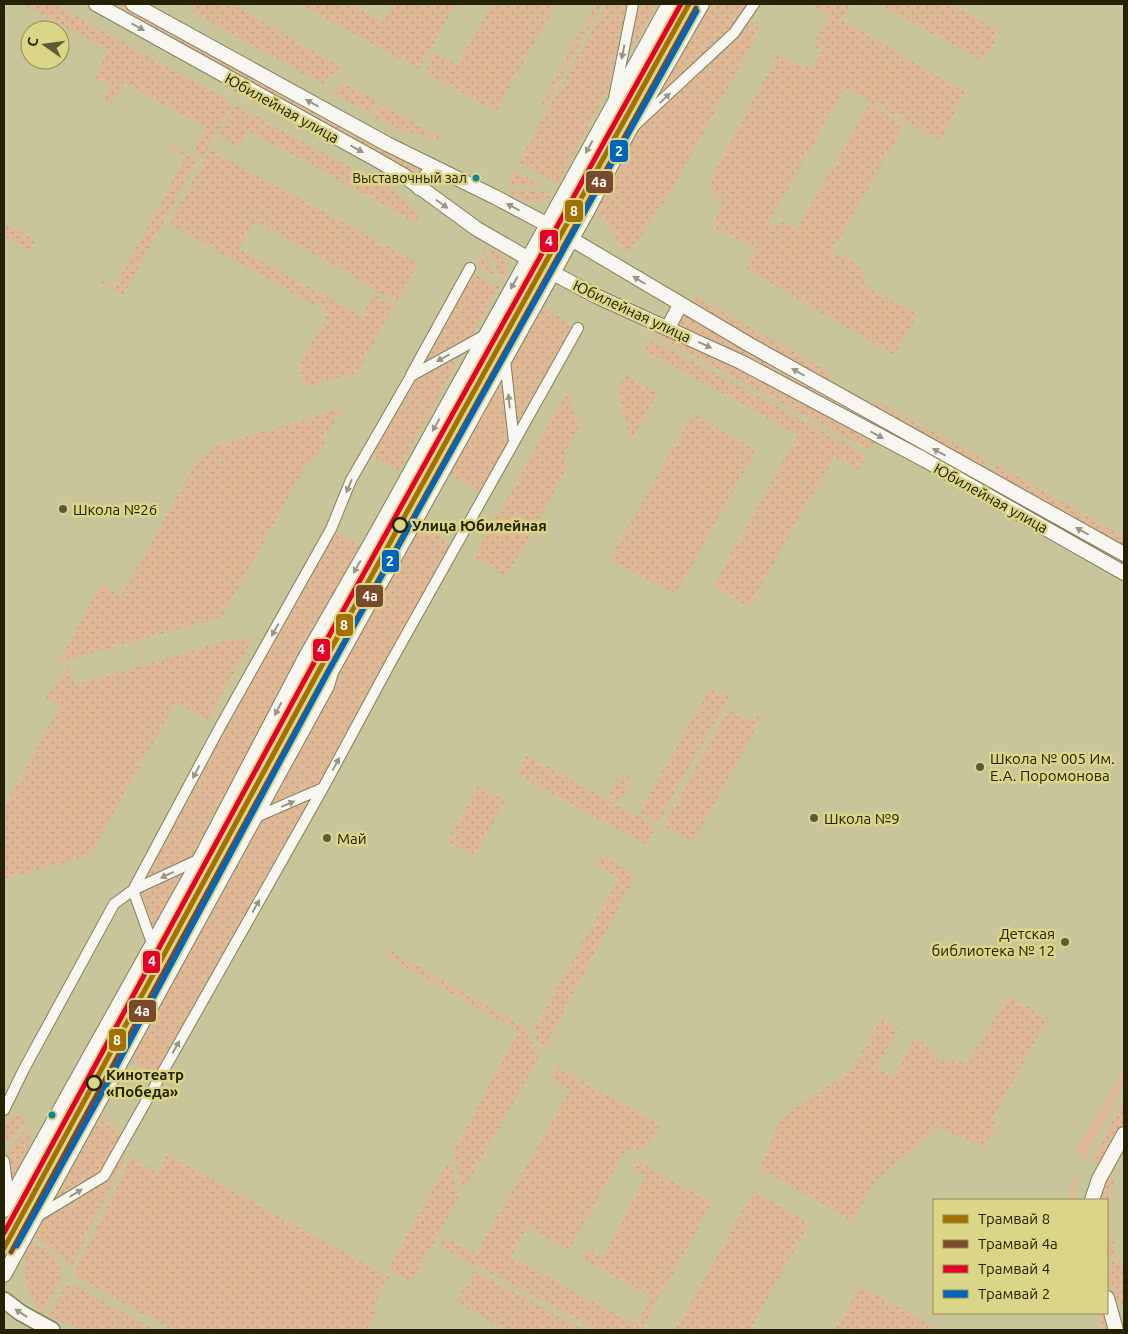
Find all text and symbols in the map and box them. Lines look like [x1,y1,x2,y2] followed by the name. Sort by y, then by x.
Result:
[20,20,70,70] north arrow
[132,23,145,32] one-way arrow
[24,36,41,48] text: С
[619,44,627,59] one-way arrow
[222,70,342,146] street label: Юбилейная улица
[658,92,670,104] one-way arrow
[304,99,319,107] one-way arrow
[609,139,629,163] line badge: 2
[585,140,593,154] one-way arrow
[615,143,623,159] text: 2
[349,145,364,153] one-way arrow
[352,170,467,186] place label: Выставочный зал
[585,170,614,194] line badge: 4а
[471,173,481,183] marker: Выставочный зал
[591,174,607,190] text: 4а
[435,199,449,209] one-way arrow
[564,199,584,223] line badge: 8
[506,203,521,211] one-way arrow
[570,203,578,219] text: 8
[539,229,559,253] line badge: 4
[545,233,553,249] text: 4
[510,275,518,290] one-way arrow
[632,275,645,284] one-way arrow
[570,276,694,346] street label: Юбилейная улица
[698,341,712,349] one-way arrow
[436,354,449,363] one-way arrow
[791,368,804,377] one-way arrow
[505,393,513,409] one-way arrow
[431,418,440,431] one-way arrow
[870,430,883,439] one-way arrow
[932,448,947,456] one-way arrow
[931,460,1051,536] street label: Юбилейная улица
[344,479,352,493] one-way arrow
[73,501,157,518] place label: Школа №26
[57,503,69,515] marker: Школа №26
[392,517,408,533] marker: Улица Юбилейная
[412,517,547,534] place label: Улица Юбилейная
[1075,526,1088,535] one-way arrow
[381,549,400,573] line badge: 2
[386,553,394,569] text: 2
[352,560,361,573] one-way arrow
[355,584,384,608] line badge: 4а
[362,588,378,604] text: 4а
[335,613,354,637] line badge: 8
[340,617,348,633] text: 8
[271,623,279,638] one-way arrow
[312,638,331,662] line badge: 4
[317,641,325,657] text: 4
[274,702,282,716] one-way arrow
[990,750,1115,784] place label: Школа № 005 Им. Е.А. Поромонова
[332,757,340,772] one-way arrow
[974,761,986,773] marker: Школа № 005 Им. Е.А. Поромонова
[192,765,200,779] one-way arrow
[281,799,295,807] one-way arrow
[824,810,900,827] place label: Школа №9
[808,812,820,824] marker: Школа №9
[337,830,367,847] place label: Май
[321,832,333,844] marker: Май
[160,871,174,879] one-way arrow
[252,899,261,912] one-way arrow
[931,925,1055,959] place label: Детская библиотека № 12
[1059,936,1071,948] marker: Детская библиотека № 12
[142,950,161,974] line badge: 4
[148,953,156,969] text: 4
[128,999,157,1023] line badge: 4а
[134,1003,150,1019] text: 4а
[108,1028,127,1052] line badge: 8
[113,1032,121,1048] text: 8
[172,1041,181,1054] one-way arrow
[106,1066,184,1100] place label: Кинотеатр «Победа»
[86,1075,102,1091] marker: Кинотеатр «Победа»
[47,1110,57,1120] unlabelled marker
[70,1188,83,1197] one-way arrow
[933,1199,1108,1314] legend
[978,1210,1050,1227] text: Трамвай 8
[978,1235,1058,1252] text: Трамвай 4а
[978,1260,1050,1277] text: Трамвай 4
[978,1285,1050,1302] text: Трамвай 2
[14,1308,28,1318] one-way arrow

